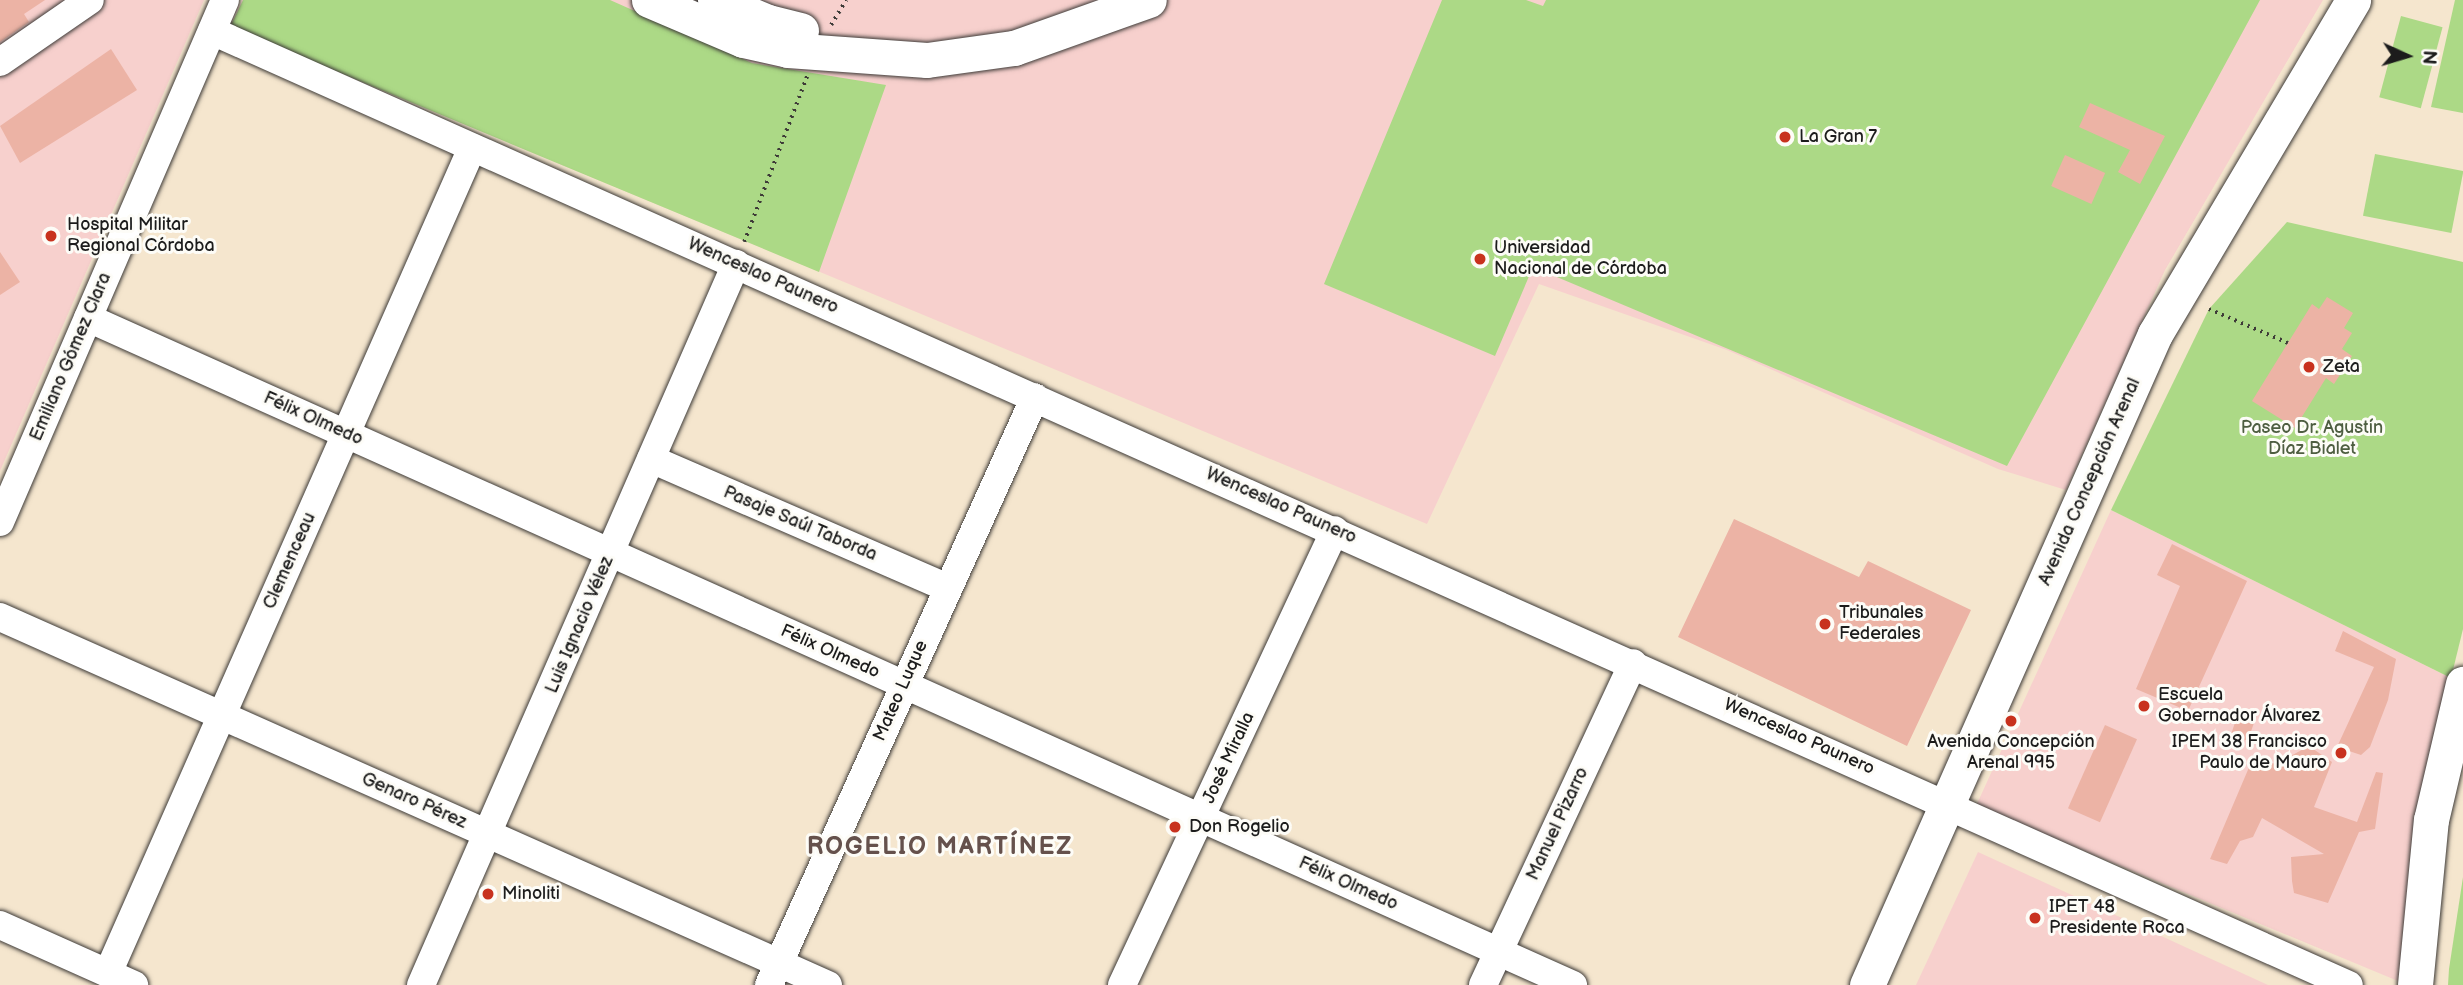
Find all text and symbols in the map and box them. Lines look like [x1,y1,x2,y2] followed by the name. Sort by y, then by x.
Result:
[2372,21,2442,91] north arrow
[2416,50,2440,65] text: N
[1799,126,1878,148] place label: La Gran 7
[1777,129,1793,145] marker: La Gran 7
[67,215,215,258] place label: Hospital Militar Regional Córdoba
[41,226,61,246] marker: Hospital Militar Regional Córdoba
[684,233,842,319] street label: Wenceslao Paunero
[1494,238,1667,280] place label: Universidad Nacional de Córdoba
[1472,251,1488,267] marker: Universidad Nacional de Córdoba
[26,270,116,444] street label: Emiliano Gómez Clara
[2323,356,2360,378] place label: Zeta
[2301,359,2317,375] marker: Zeta
[2034,375,2146,589] street label: Avenida Concepción Arenal
[260,388,366,450] street label: Félix Olmedo
[2241,418,2383,460] park label: Paseo Dr. Agustín Díaz Bialet
[1202,463,1360,549] street label: Wenceslao Paunero
[720,482,880,566] street label: Pasaje Saúl Taborda
[259,509,321,613] street label: Clemenceau
[541,553,619,697] street label: Luis Ignacio Vélez
[1839,603,1923,646] place label: Tribunales Federales
[1817,616,1833,632] marker: Tribunales Federales
[777,621,883,683] street label: Félix Olmedo
[869,637,933,745] street label: Mateo Luque
[2158,685,2320,728] place label: Escuela Gobernador Álvarez
[1720,694,1878,780] street label: Wenceslao Paunero
[2136,698,2152,714] marker: Escuela Gobernador Álvarez
[1198,709,1260,807] street label: José Miralla
[2003,713,2019,729] marker: Avenida Concepción Arenal 995
[1927,732,2095,774] place label: Avenida Concepción Arenal 995
[2172,732,2327,774] place label: IPEM 38 Francisco Paulo de Mauro
[2333,745,2349,761] marker: IPEM 38 Francisco Paulo de Mauro
[1522,764,1594,884] street label: Manuel Pizarro
[358,768,470,834] street label: Genaro Pérez
[1189,816,1290,838] place label: Don Rogelio
[1167,819,1183,835] marker: Don Rogelio
[809,833,1071,861] district label: ROGELIO MARTÍNEZ
[1295,853,1401,915] street label: Félix Olmedo
[502,883,560,905] place label: Minoliti
[480,886,496,902] marker: Minoliti
[2049,897,2185,940] place label: IPET 48 Presidente Roca
[2027,910,2043,926] marker: IPET 48 Presidente Roca

